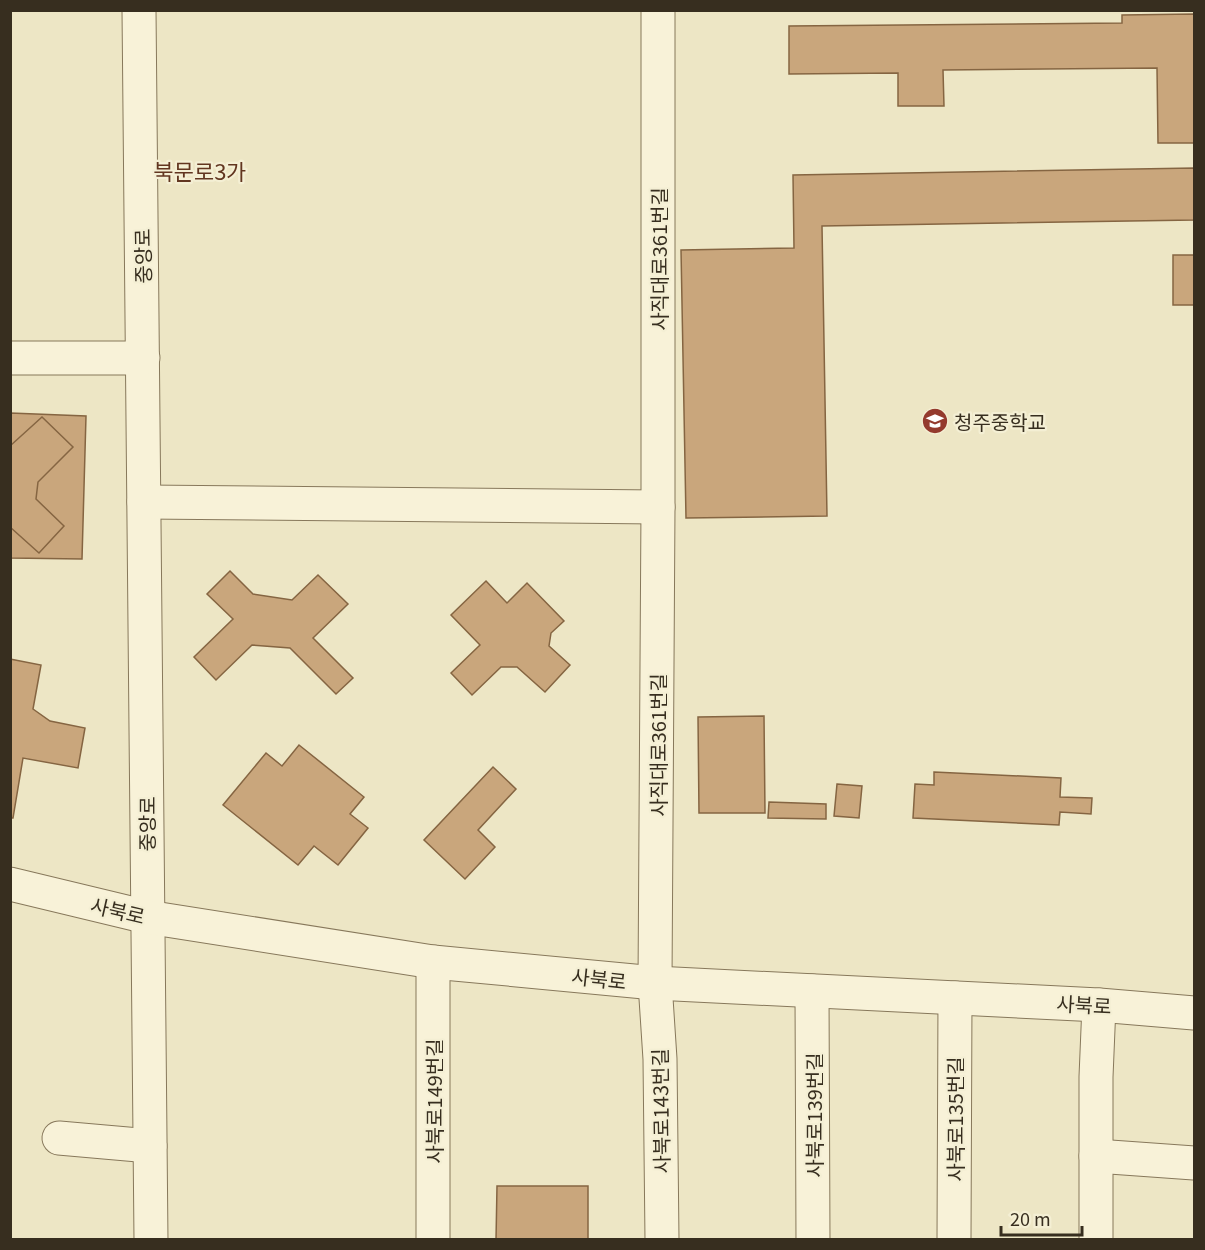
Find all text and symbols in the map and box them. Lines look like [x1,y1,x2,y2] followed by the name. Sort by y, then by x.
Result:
[153,154,247,186] district label: 북문로3가
[644,187,673,331] street label: 사직대로361번길
[127,228,157,284] street label: 중앙로
[920,406,950,436] school or university icon: 청주중학교
[954,407,1046,436] place label: 청주중학교
[643,673,672,817] street label: 사직대로361번길
[132,796,161,852] street label: 중앙로
[88,890,148,930] street label: 사북로
[570,961,628,995] street label: 사북로
[1056,988,1112,1020] street label: 사북로
[419,1038,448,1164] street label: 사북로149번길
[644,1048,676,1174] street label: 사북로143번길
[799,1052,828,1178] street label: 사북로139번길
[940,1056,969,1182] street label: 사북로135번길
[1001,1199,1082,1237] scale bar
[1010,1205,1051,1231] text: 20 m

